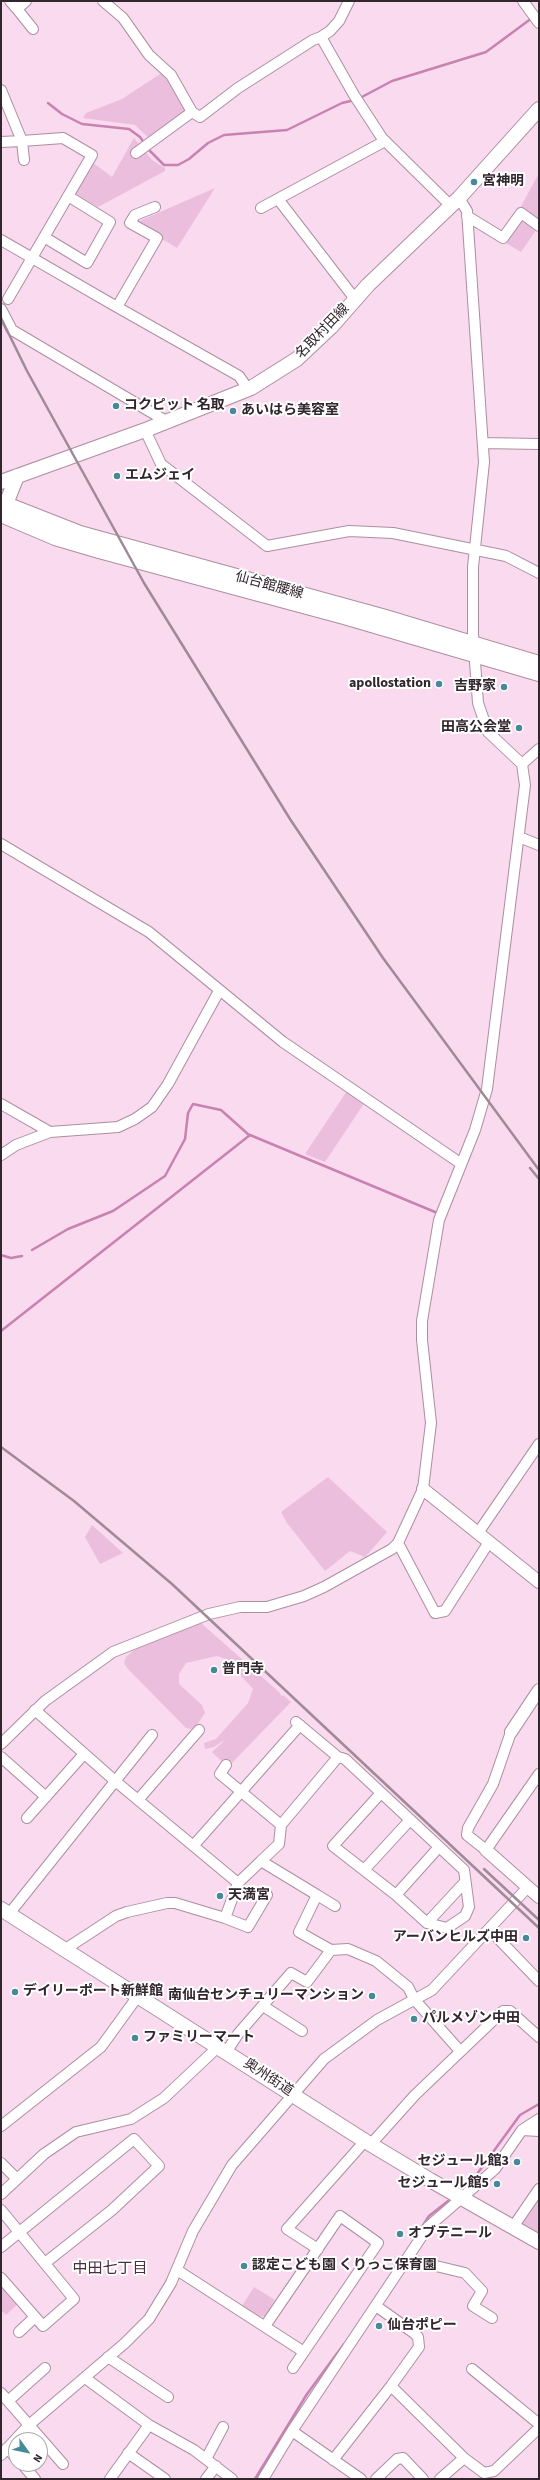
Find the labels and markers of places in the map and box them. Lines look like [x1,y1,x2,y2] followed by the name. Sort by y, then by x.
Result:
[482,174,524,190] place label: 宮神明
[469,177,479,187] marker: 宮神明
[124,398,225,414] place label: コクピット 名取
[111,401,121,411] marker: コクピット 名取
[241,403,339,419] place label: あいはら美容室
[228,406,238,416] marker: あいはら美容室
[125,468,195,484] place label: エムジェイ
[112,471,122,481] marker: エムジェイ
[349,676,431,692] place label: apollostation
[434,679,444,689] marker: apollostation
[454,679,496,695] place label: 吉野家
[499,682,509,692] marker: 吉野家
[441,720,511,736] place label: 田高公会堂
[514,723,524,733] marker: 田高公会堂
[222,1662,264,1678] place label: 普門寺
[209,1665,219,1675] marker: 普門寺
[228,1888,270,1904] place label: 天満宮
[215,1891,225,1901] marker: 天満宮
[393,1930,518,1946] place label: アーバンヒルズ中田
[521,1933,531,1943] marker: アーバンヒルズ中田
[23,1984,163,2000] place label: デイリーポート新鮮館
[10,1987,20,1997] marker: デイリーポート新鮮館
[168,1988,364,2004] place label: 南仙台センチュリーマンション
[367,1991,377,2001] marker: 南仙台センチュリーマンション
[422,2011,520,2027] place label: パルメゾン中田
[409,2014,419,2024] marker: パルメゾン中田
[143,2030,255,2046] place label: ファミリーマート
[130,2033,140,2043] marker: ファミリーマート
[418,2154,509,2170] place label: セジュール館3
[512,2157,522,2167] marker: セジュール館3
[398,2176,489,2192] place label: セジュール館5
[492,2179,502,2189] marker: セジュール館5
[408,2226,492,2242] place label: オブテニール
[395,2229,405,2239] marker: オブテニール
[252,2258,437,2274] place label: 認定こども園 くりっこ保育園
[239,2261,249,2271] marker: 認定こども園 くりっこ保育園
[387,2318,457,2334] place label: 仙台ポピー
[374,2321,384,2331] marker: 仙台ポピー

